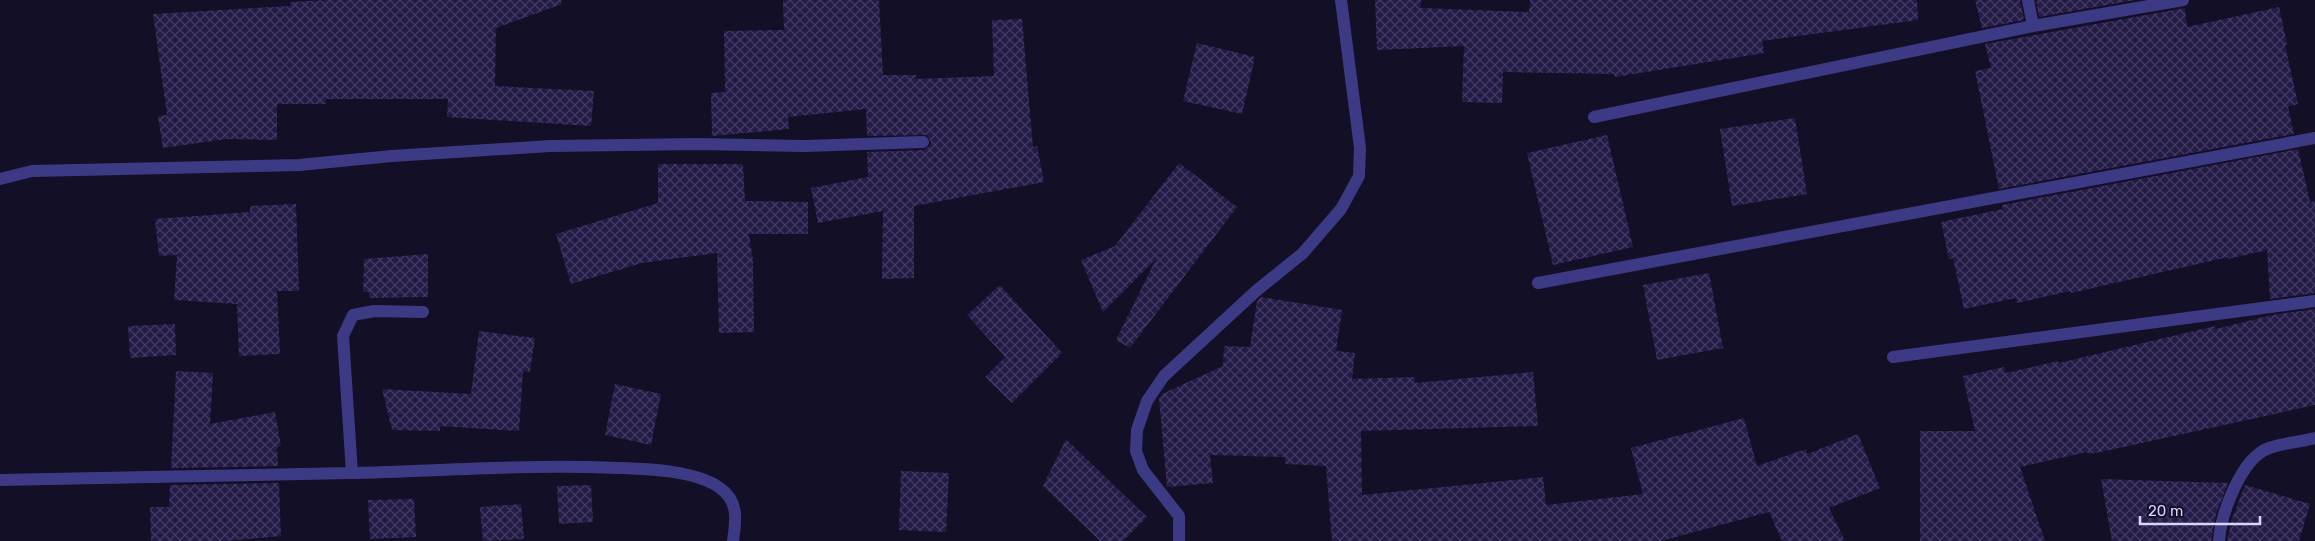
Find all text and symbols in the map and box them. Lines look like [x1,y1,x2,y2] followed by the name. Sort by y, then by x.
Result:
[2140,494,2260,526] scale bar
[2148,502,2183,520] text: 20 m

